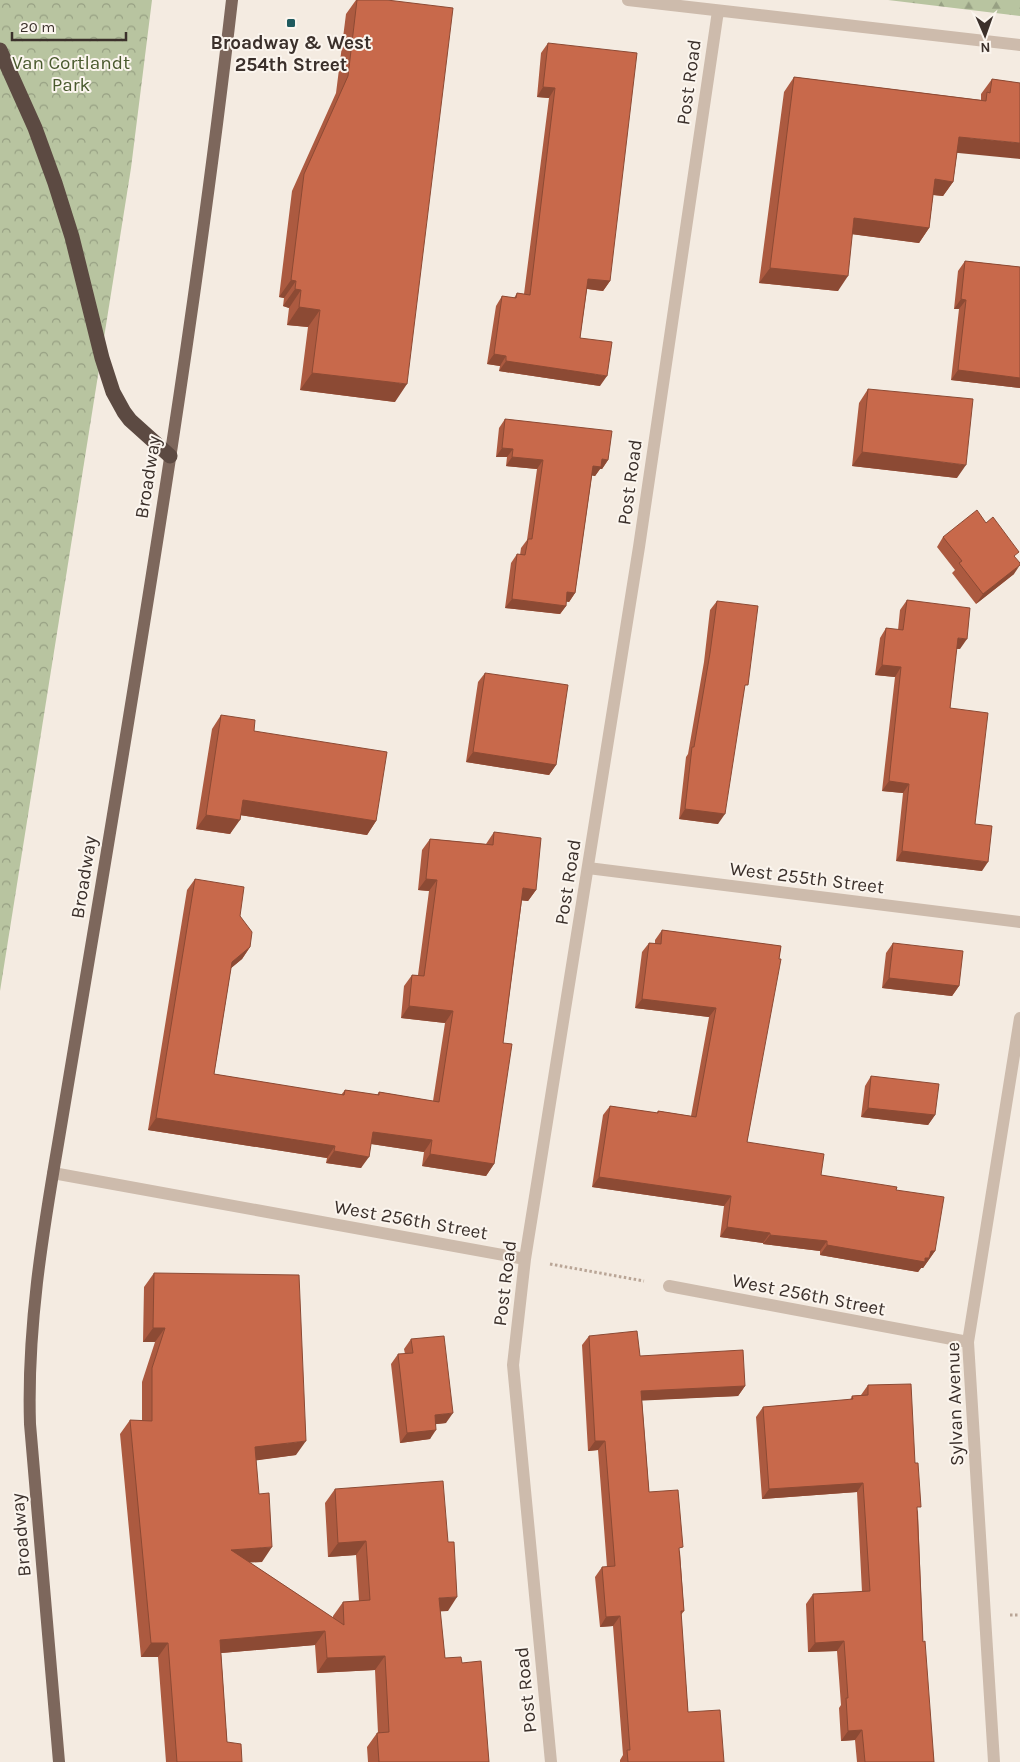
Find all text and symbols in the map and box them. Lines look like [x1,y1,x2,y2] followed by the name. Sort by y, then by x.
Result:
[12,10,126,42] scale bar
[960,10,1010,60] north arrow
[285,17,297,29] marker: Broadway & West 254th Street
[20,18,55,36] text: 20 m
[210,32,372,76] place label: Broadway & West 254th Street
[672,38,706,126] street label: Post Road
[980,39,991,56] text: N
[12,52,130,96] park label: Van Cortlandt Park
[131,434,165,520] street label: Broadway
[613,438,647,526] street label: Post Road
[67,834,101,920] street label: Broadway
[550,838,586,926] street label: Post Road
[728,858,885,898] street label: West 255th Street
[332,1196,489,1244] street label: West 256th Street
[489,1239,521,1327] street label: Post Road
[730,1269,887,1321] street label: West 256th Street
[942,1342,968,1466] street label: Sylvan Avenue
[6,1492,36,1578] street label: Broadway
[511,1646,541,1734] street label: Post Road

